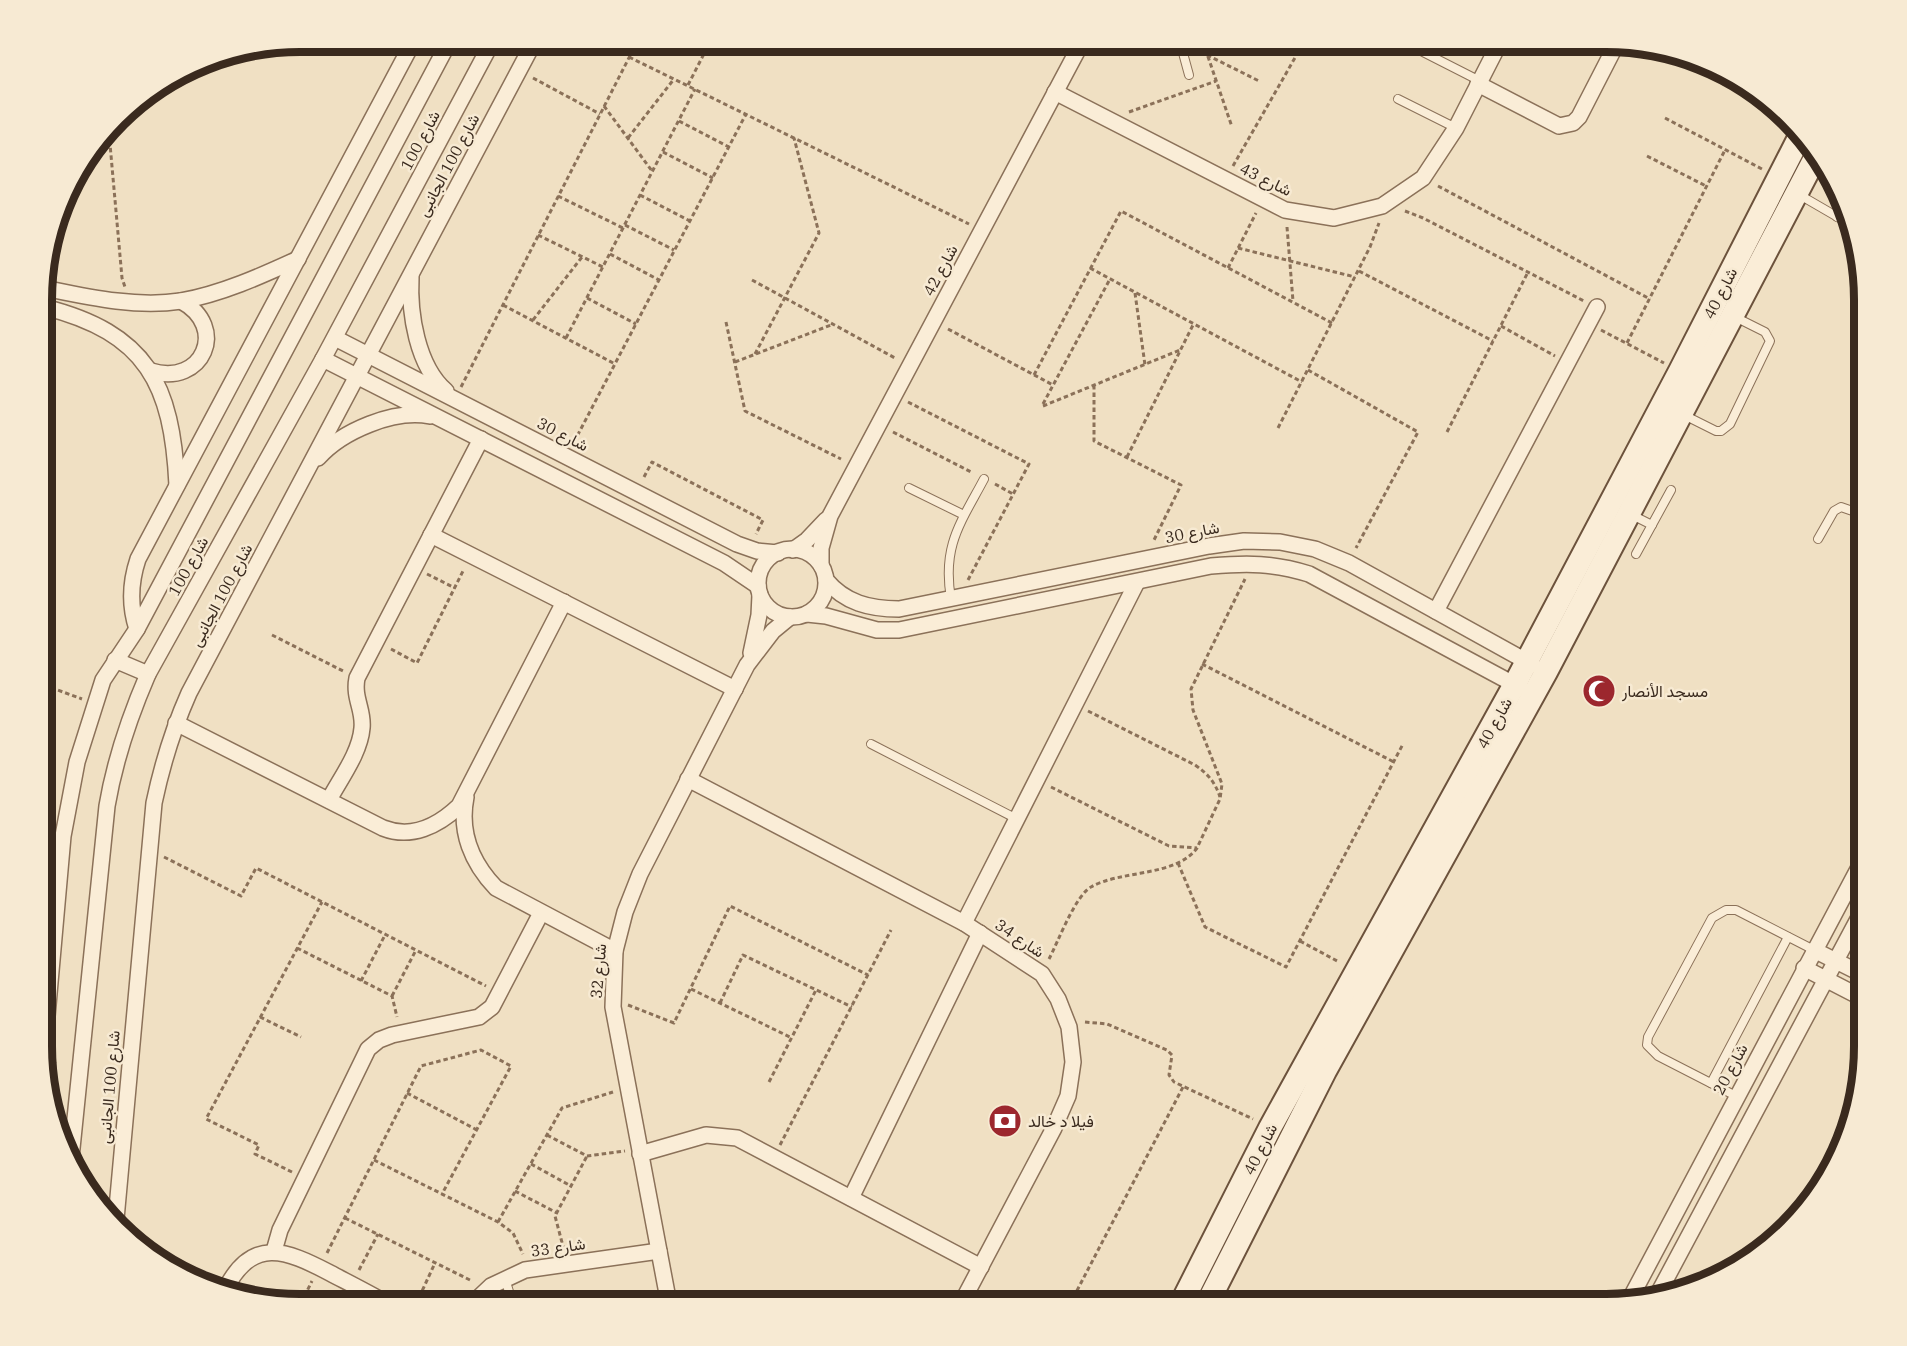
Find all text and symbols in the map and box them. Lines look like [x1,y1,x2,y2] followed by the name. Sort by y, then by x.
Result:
[396,107,446,174] street label: شارع 100
[412,110,485,221] street label: شارع 100 الجانبى
[1236,158,1295,202] street label: شارع 43
[918,241,964,300] street label: شارع 42
[1699,264,1743,323] street label: شارع 40
[533,413,592,457] street label: شارع 30
[1163,517,1221,549] street label: شارع 30
[164,533,214,600] street label: شارع 100
[185,540,258,651] street label: شارع 100 الجانبى
[1581,673,1617,709] mosque icon: مسجد الأنصار
[1621,681,1708,702] place label: مسجد الأنصار
[1472,694,1518,753] street label: شارع 40
[990,914,1048,963] street label: شارع 34
[586,943,612,999] street label: شارع 32
[94,1029,126,1145] street label: شارع 100 الجانبى
[1708,1040,1754,1099] street label: شارع 20
[987,1103,1023,1139] bank icon: فيلا د خالد
[1028,1111,1094,1131] place label: فيلا د خالد
[1239,1120,1283,1179] street label: شارع 40
[529,1233,587,1263] street label: شارع 33

